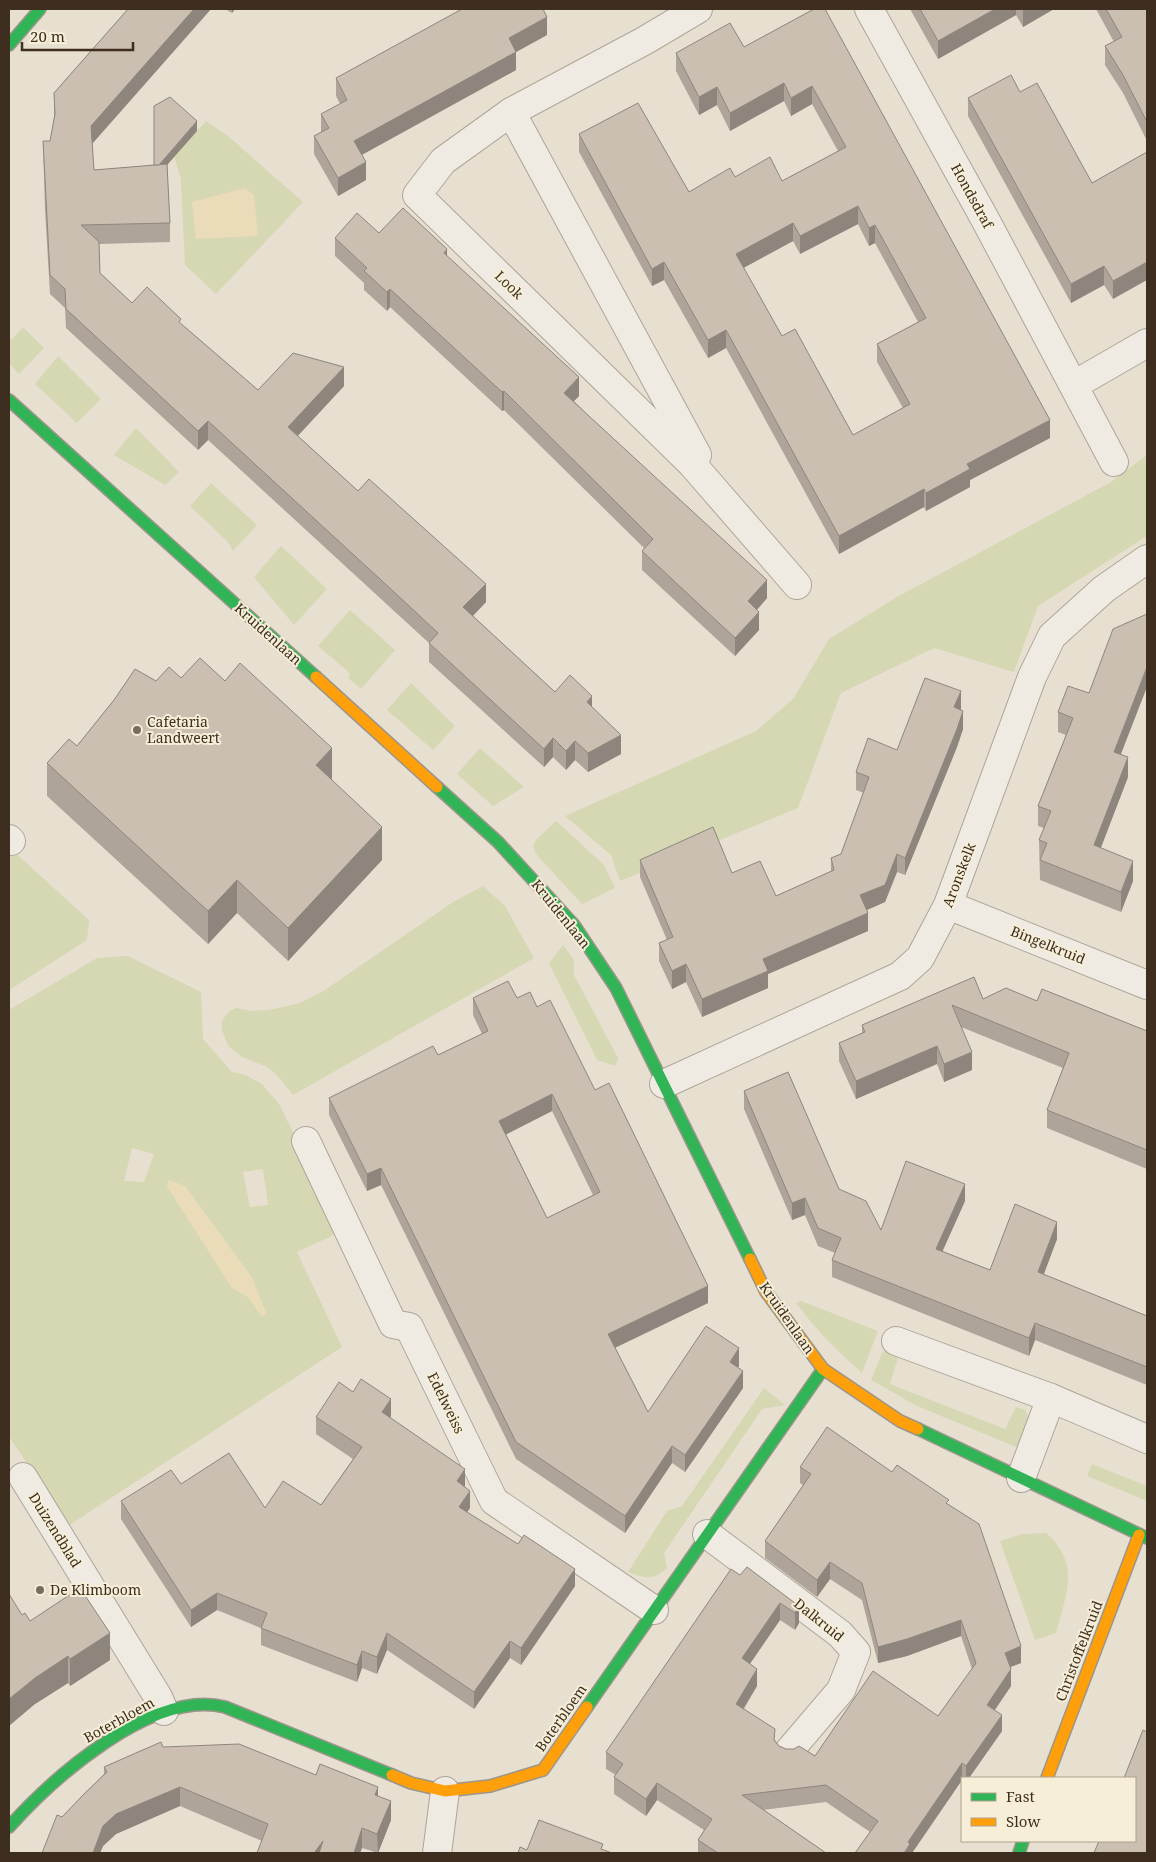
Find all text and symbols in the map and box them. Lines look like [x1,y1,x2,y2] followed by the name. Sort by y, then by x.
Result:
[22,20,134,52] scale bar
[30,26,65,46] text: 20 m
[947,160,999,233] street label: Hondsdraf
[491,266,528,304] street label: Look
[231,598,306,669] street label: Kruidenlaan
[147,712,220,747] place label: Cafetaria Landweert
[131,724,143,736] marker: Cafetaria Landweert
[938,839,980,910] street label: Aronskelk
[528,875,595,952] street label: Kruidenlaan
[1008,921,1089,968] street label: Bingelkruid
[756,1278,819,1358] street label: Kruidenlaan
[423,1369,469,1437] street label: Edelweiss
[25,1489,86,1571] street label: Duizendblad
[50,1580,141,1599] place label: De Klimboom
[34,1584,46,1596] marker: De Klimboom
[790,1594,849,1646] street label: Dalkruid
[1051,1597,1107,1704] street label: Christoffelkruid
[530,1680,591,1755] street label: Boterbloem
[80,1692,157,1747] street label: Boterbloem
[961,1777,1136,1842] legend
[1006,1786,1035,1806] text: Fast
[1006,1811,1040,1831] text: Slow

